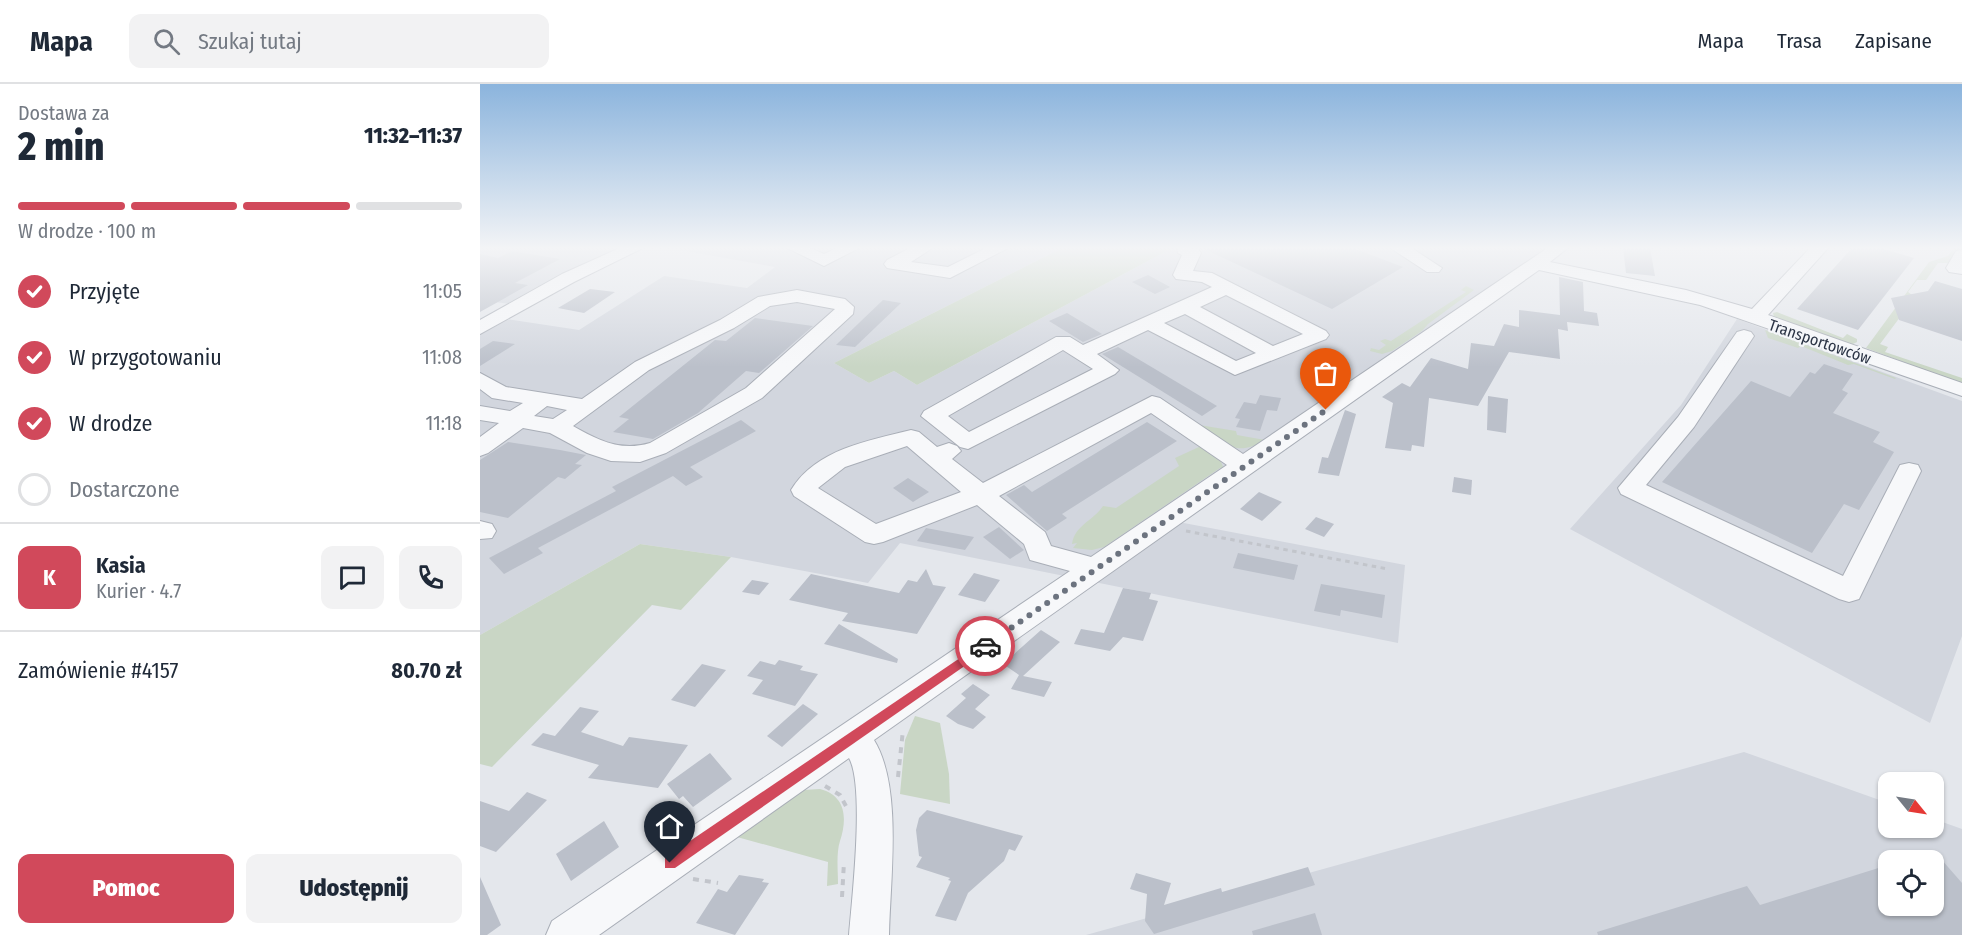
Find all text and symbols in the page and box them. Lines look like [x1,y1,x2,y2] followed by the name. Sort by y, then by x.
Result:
[129,14,549,68] search box
[30,25,93,58] text: Mapa
[150,25,183,58] icon: search
[198,28,302,55] text: Szukaj tutaj
[1698,28,1744,54] text: Mapa
[1777,28,1822,54] text: Trasa
[1855,28,1932,54] text: Zapisane
[18,101,110,125] text: Dostawa za
[364,122,462,149] text: 11:32–11:37
[18,124,104,170] text: 2 min
[18,219,156,243] text: W drodze · 100 m
[18,275,51,308] icon: check
[69,278,140,305] text: Przyjęte
[423,279,462,303] text: 11:05
[1766,315,1874,368] street label: Transportowców
[18,341,51,374] icon: check
[69,344,222,371] text: W przygotowaniu
[422,345,462,369] text: 11:08
[1300,348,1351,410] pin
[1309,357,1342,390] icon: bag
[18,407,51,440] icon: check
[69,410,152,437] text: W drodze
[425,411,462,435] text: 11:18
[69,476,180,503] text: Dostarczone
[321,546,384,609] button: chat
[399,546,462,609] button: phone
[96,552,146,579] text: Kasia
[43,564,56,591] text: K
[96,579,181,603] text: Kurier · 4.7
[955,616,1015,676] courier
[969,630,1002,663] icon: car
[18,657,178,684] text: Zamówienie #4157
[391,657,462,684] text: 80.70 zł
[1878,772,1944,838] north arrow
[1878,772,1944,916] map controls
[644,801,695,863] pin
[653,810,686,843] icon: home
[1878,850,1944,916] button: locate
[18,854,234,923] button: Pomoc
[246,854,462,923] button: Udostępnij

